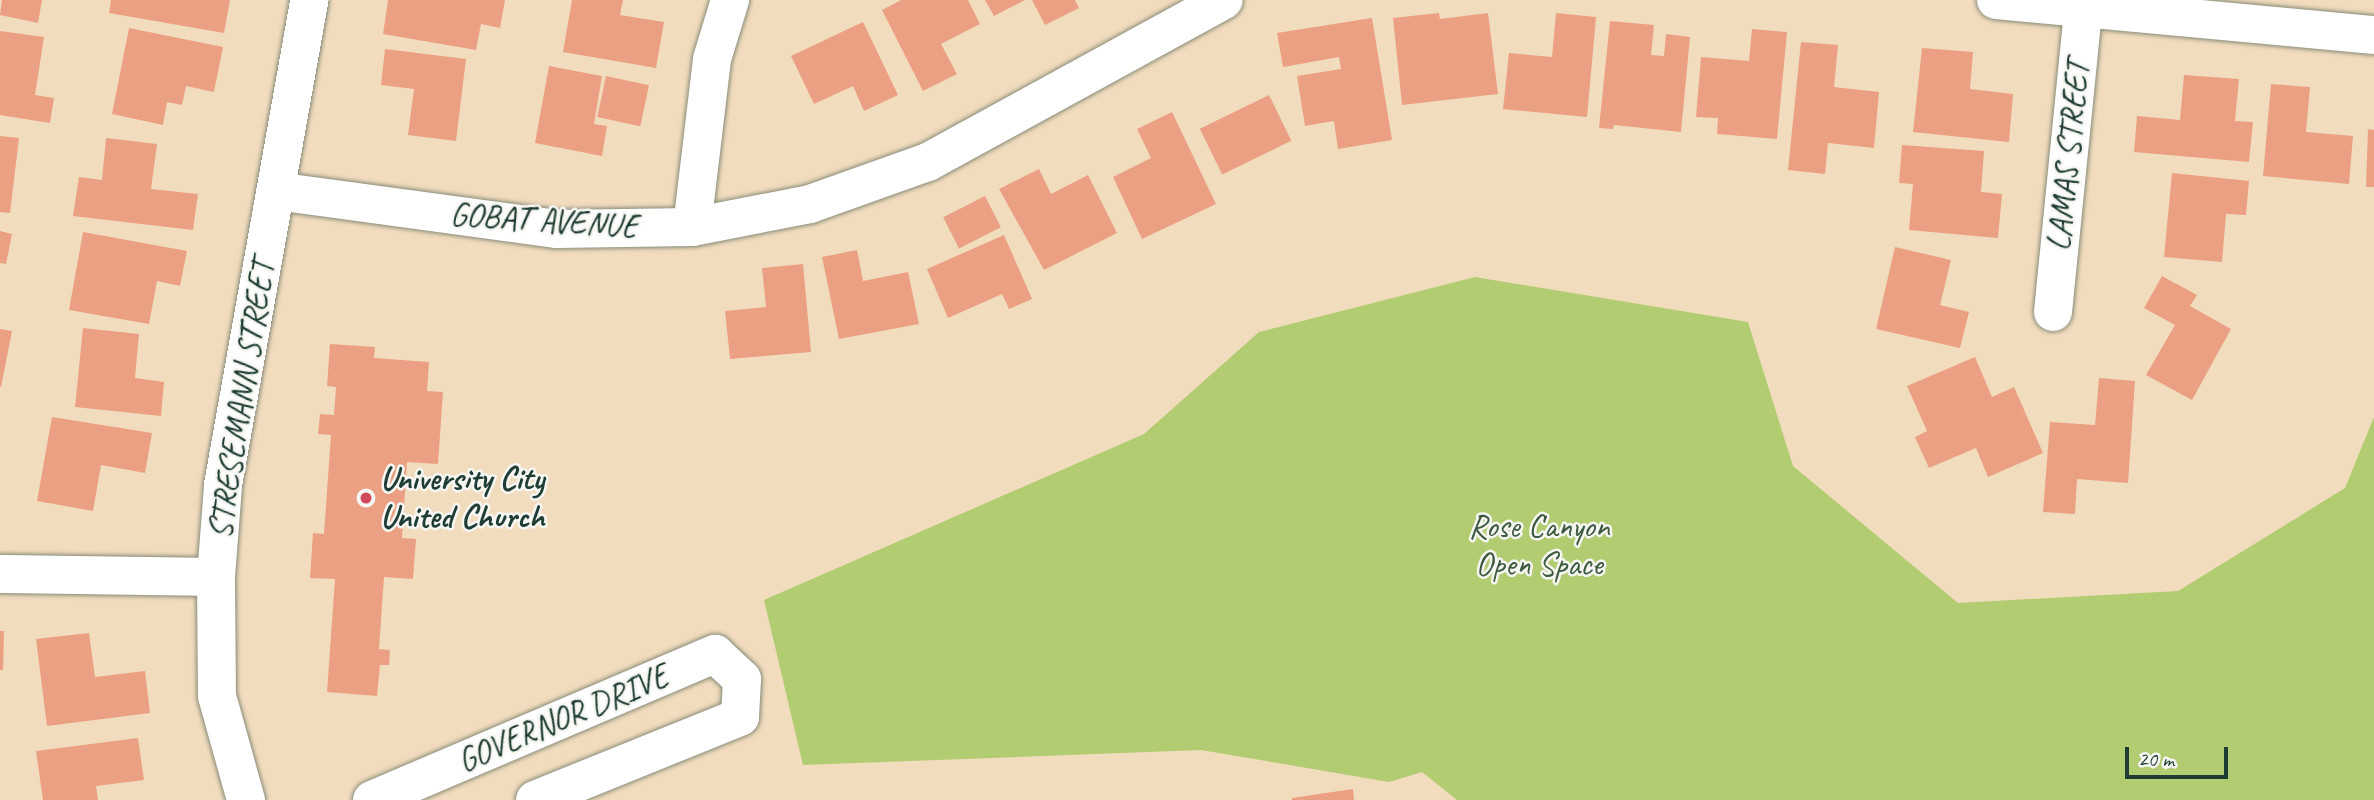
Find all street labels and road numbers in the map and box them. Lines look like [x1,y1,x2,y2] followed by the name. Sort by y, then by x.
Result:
[2039,59,2099,253] street label: LAMAS STREET
[448,195,640,247] street label: GOBAT AVENUE
[201,259,283,541] street label: STRESEMANN STREET
[452,657,674,781] street label: GOVERNOR DRIVE

